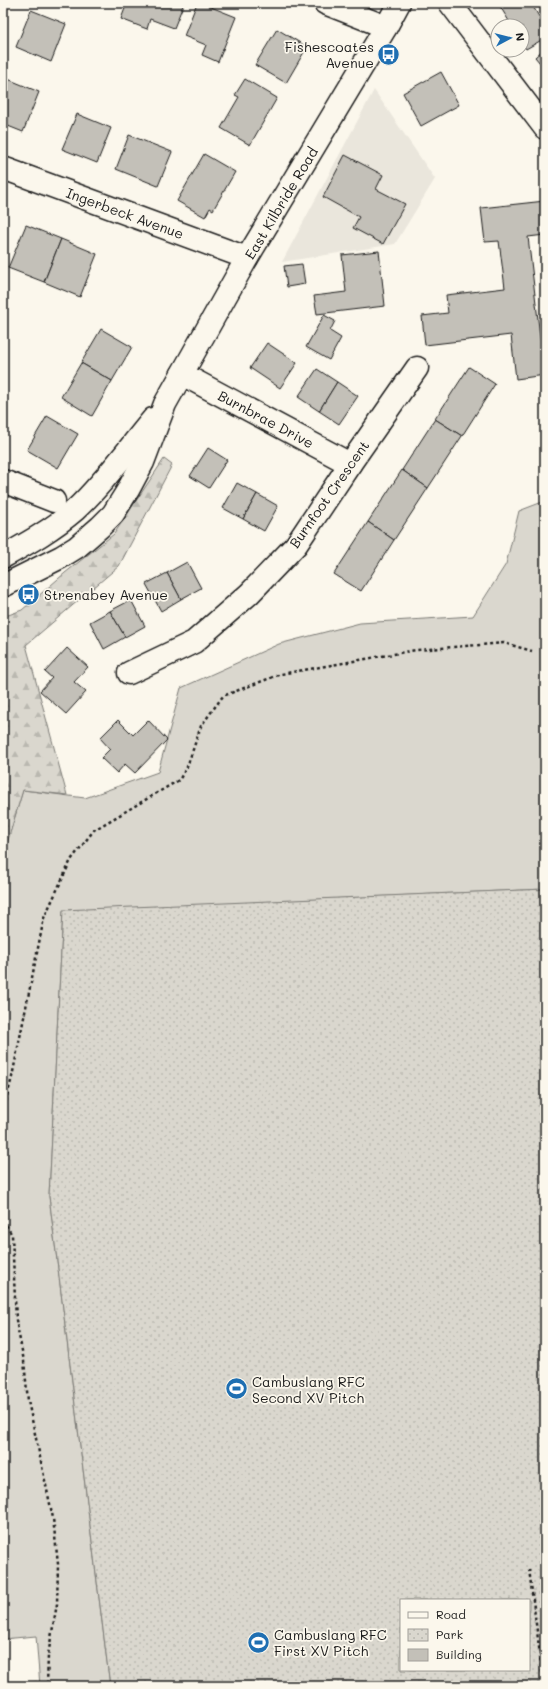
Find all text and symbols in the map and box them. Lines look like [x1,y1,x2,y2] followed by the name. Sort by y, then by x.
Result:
[490,18,530,58] north arrow
[512,32,528,42] text: N
[285,37,374,72] place label: Fishescoates Avenue
[376,41,402,67] bus stop icon: Fishescoates Avenue
[240,143,322,263] street label: East Kilbride Road
[64,183,186,243] street label: Ingerbeck Avenue
[215,386,317,452] street label: Burnbrae Drive
[285,436,373,552] street label: Burnfoot Crescent
[16,581,42,607] bus stop icon: Strenabey Avenue
[44,585,168,604] place label: Strenabey Avenue
[252,1372,365,1407] place label: Cambuslang RFC Second XV Pitch
[223,1376,249,1402] sports icon: Cambuslang RFC Second XV Pitch
[400,1599,530,1671] legend
[436,1606,466,1622] text: Road
[274,1625,387,1660] place label: Cambuslang RFC First XV Pitch
[436,1626,463,1642] text: Park
[245,1629,271,1655] sports icon: Cambuslang RFC First XV Pitch
[436,1646,482,1662] text: Building

